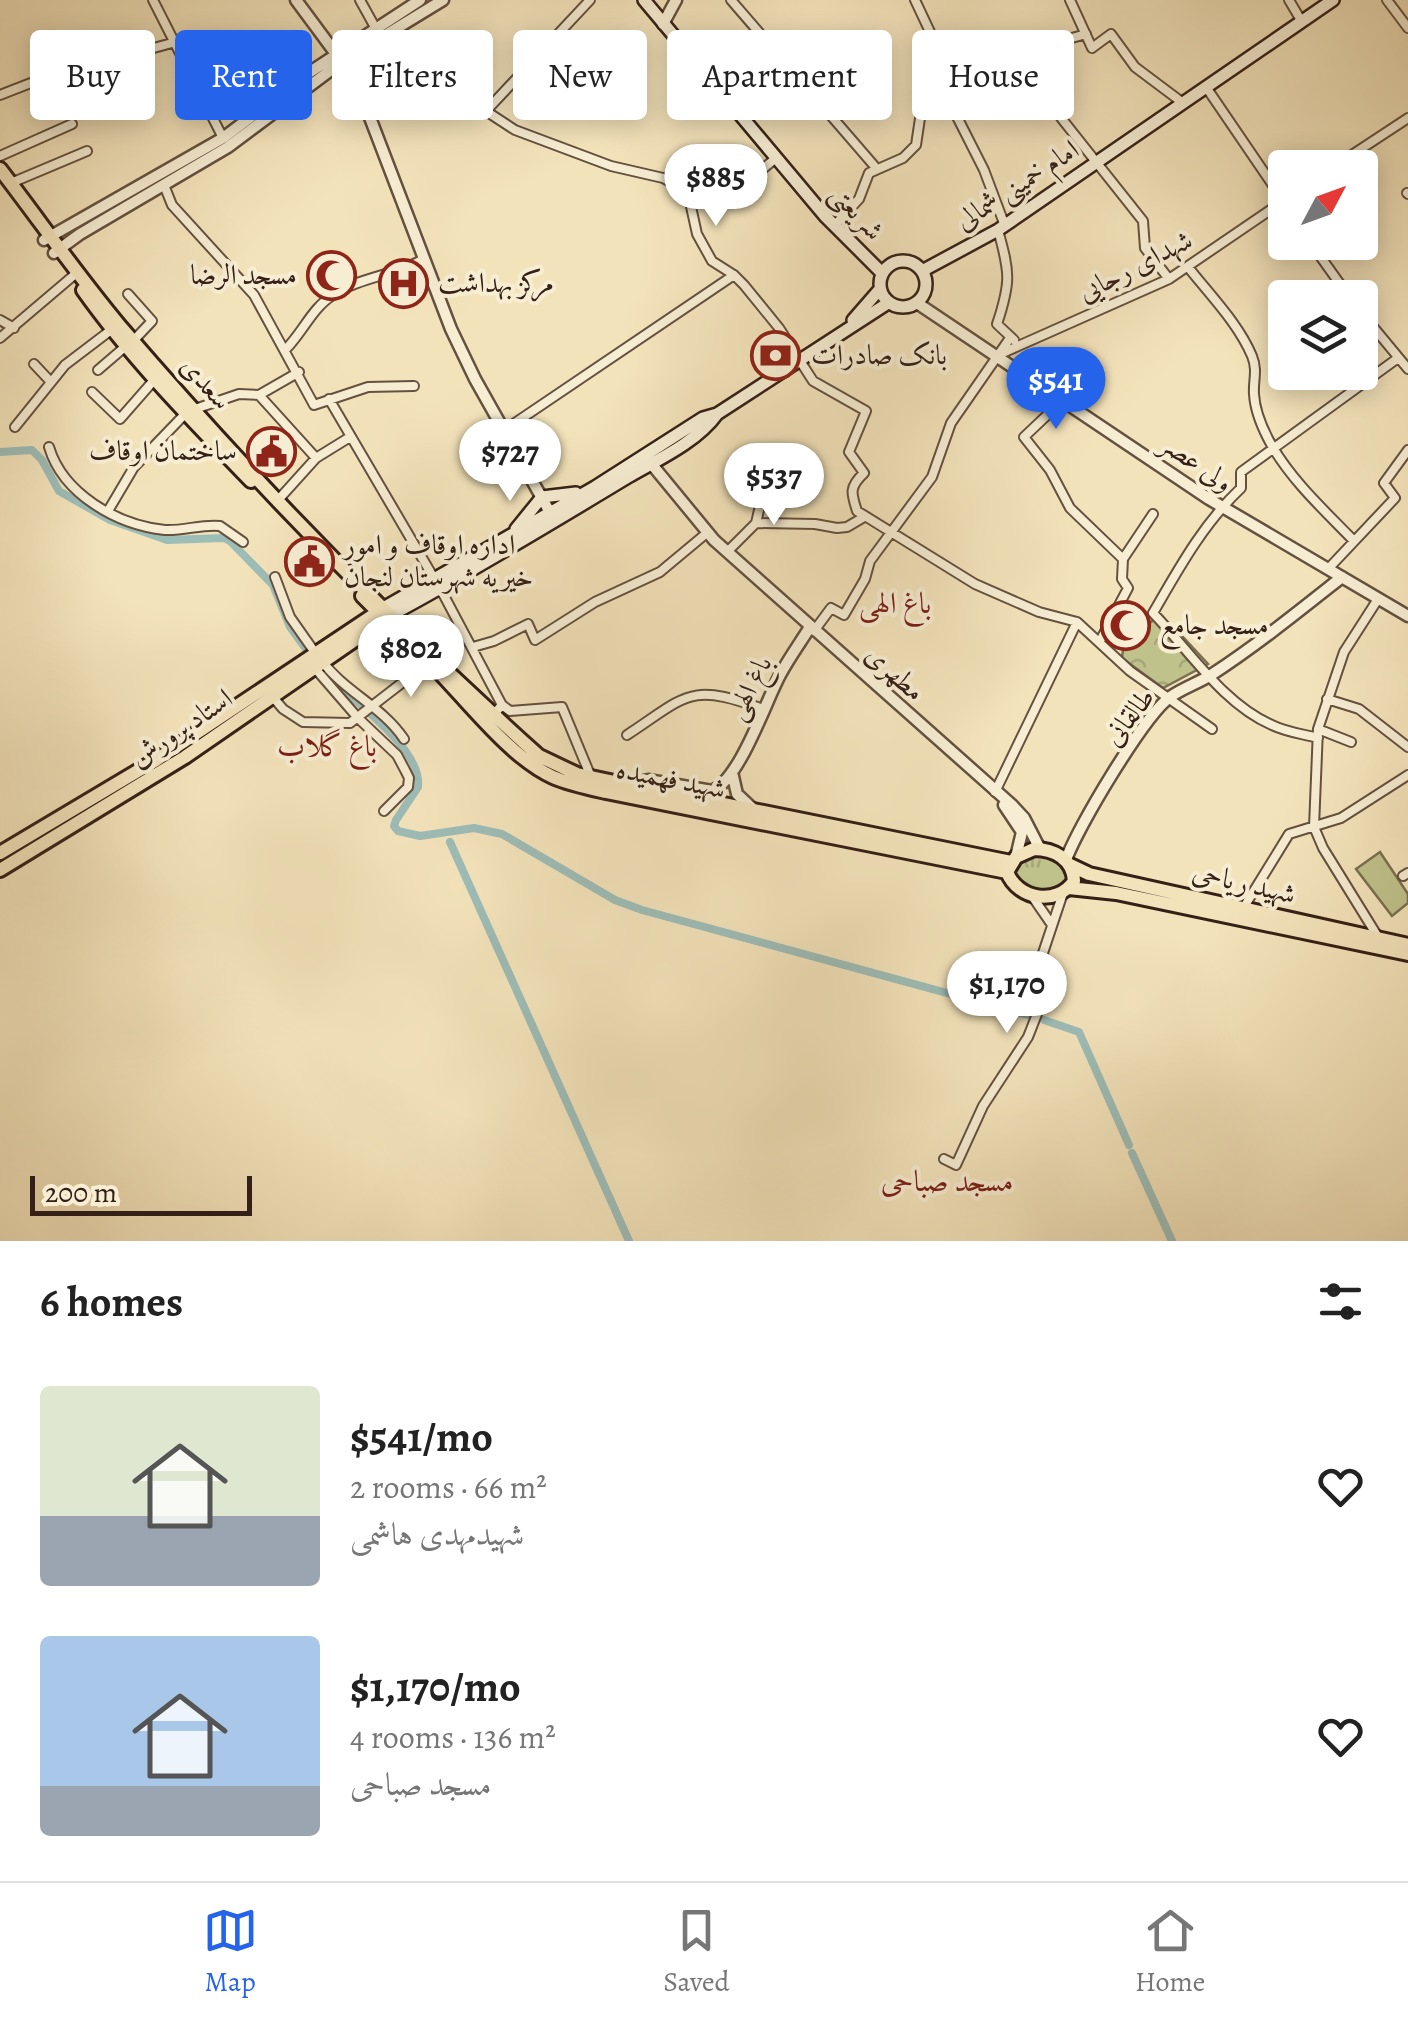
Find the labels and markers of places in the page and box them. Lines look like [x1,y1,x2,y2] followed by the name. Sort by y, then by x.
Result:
[657,144,775,229] pin: $885
[306,249,358,301] mosque icon: مسجد الرضا
[190,256,297,294] place label: مسجد الرضا
[377,257,429,309] hospital icon: مرکز بهداشت
[438,264,554,302] place label: مرکز بهداشت
[750,329,802,381] bank icon: بانک صادرات
[811,336,947,374] place label: بانک صادرات
[997,347,1115,432] pin: $541
[451,419,569,504] pin: $727
[246,425,298,477] public building icon: ساختمان اوقاف
[89,432,237,470] place label: ساختمان اوقاف
[715,443,833,528] pin: $537
[341,526,533,596] place label: اداره اوقاف و امور خیریه شهرستان لنجان
[283,535,335,587] public building icon: اداره اوقاف و امور خیریه شهرستان لنجان
[1099,599,1151,651] mosque icon: مسجد جامع
[1160,606,1269,650] place label: مسجد جامع
[352,615,470,700] pin: $802
[926,951,1088,1036] pin: $1,170

